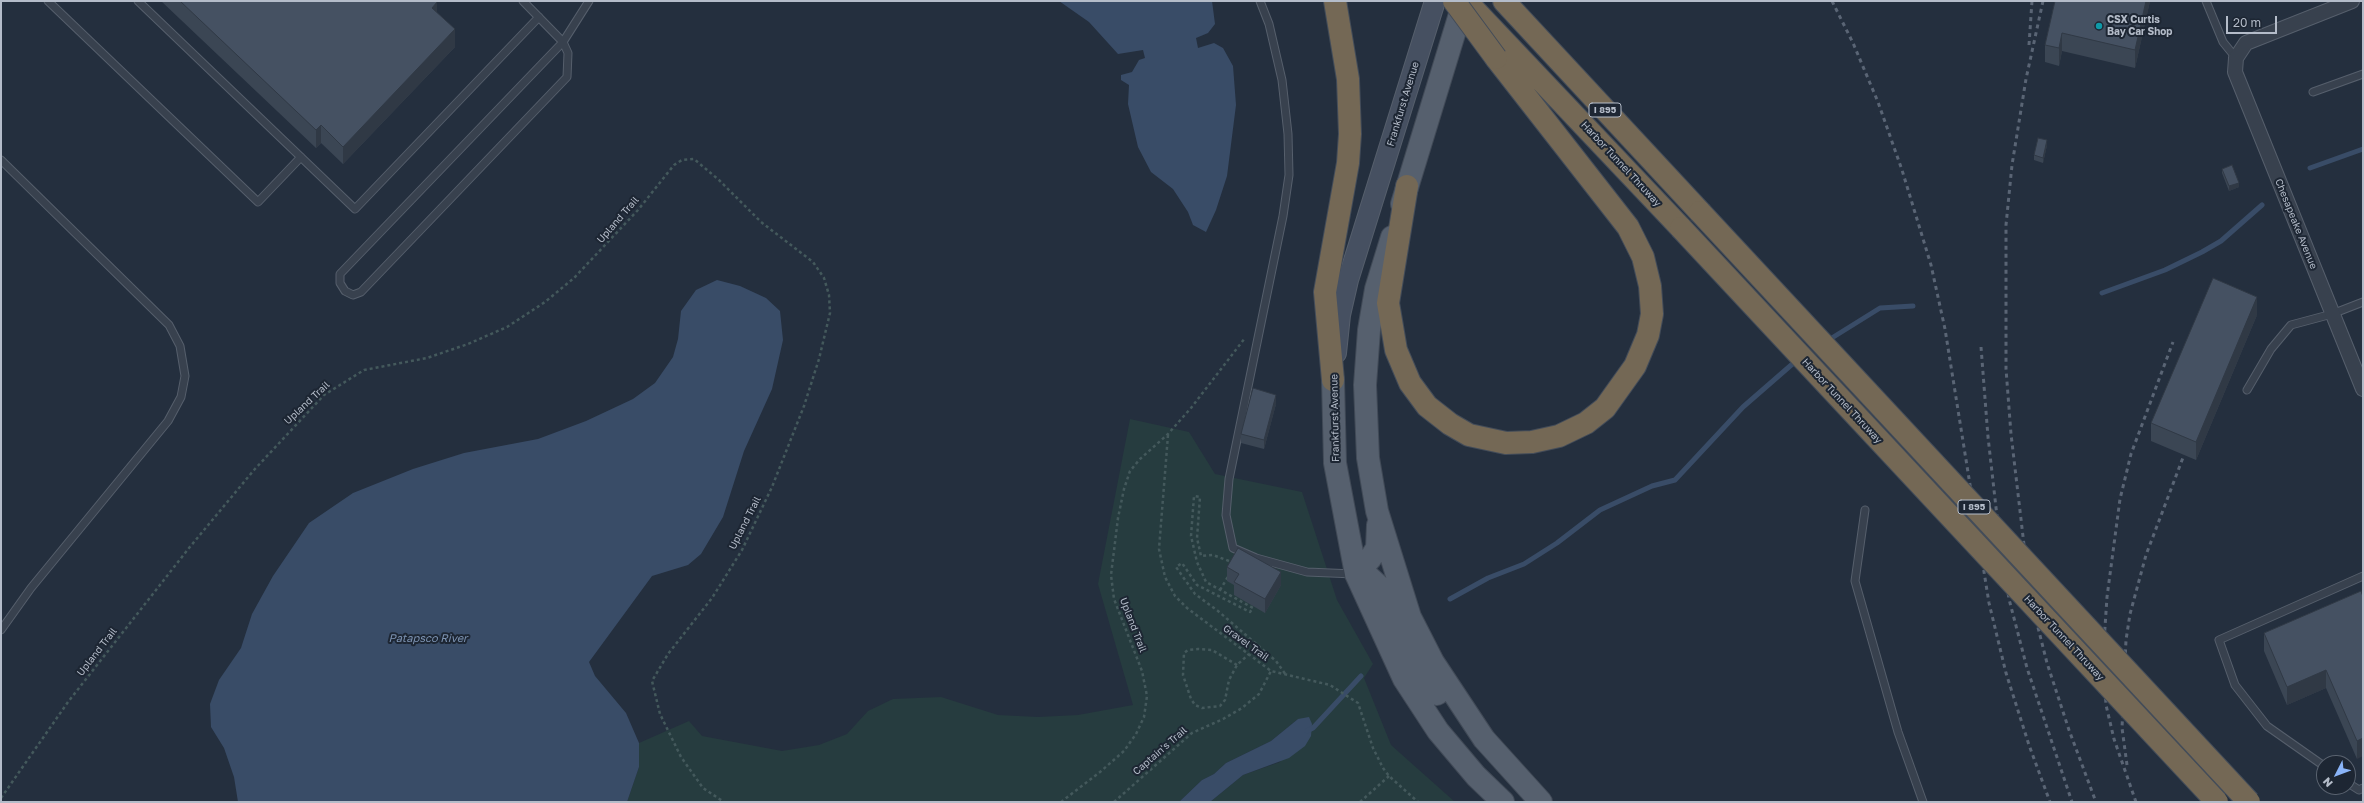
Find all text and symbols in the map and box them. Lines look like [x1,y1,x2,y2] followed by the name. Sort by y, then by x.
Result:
[2228,8,2279,34] scale bar
[2107,14,2172,38] place label: CSX Curtis Bay Car Shop
[2233,15,2261,30] text: 20 m
[2094,21,2104,31] marker: CSX Curtis Bay Car Shop
[1384,60,1422,148] street label: Frankfurst Avenue
[1589,103,1621,117] road number: I 895
[1578,119,1664,209] street label: Harbor Tunnel Thruway
[2272,177,2320,271] street label: Chesapeake Avenue
[595,194,641,246] street label: Upland Trail
[1799,356,1885,446] street label: Harbor Tunnel Thruway
[1328,374,1342,462] street label: Frankfurst Avenue
[282,379,332,427] street label: Upland Trail
[727,495,763,551] street label: Upland Trail
[1958,500,1990,514] road number: I 895
[2021,593,2107,683] street label: Harbor Tunnel Thruway
[1117,596,1149,654] street label: Upland Trail
[1221,622,1271,664] street label: Gravel Trail
[75,626,119,678] street label: Upland Trail
[389,632,467,646] water label: Patapsco River
[1131,724,1189,778] street label: Captain's Trail
[2316,755,2356,795] north arrow
[2320,775,2335,790] text: N

